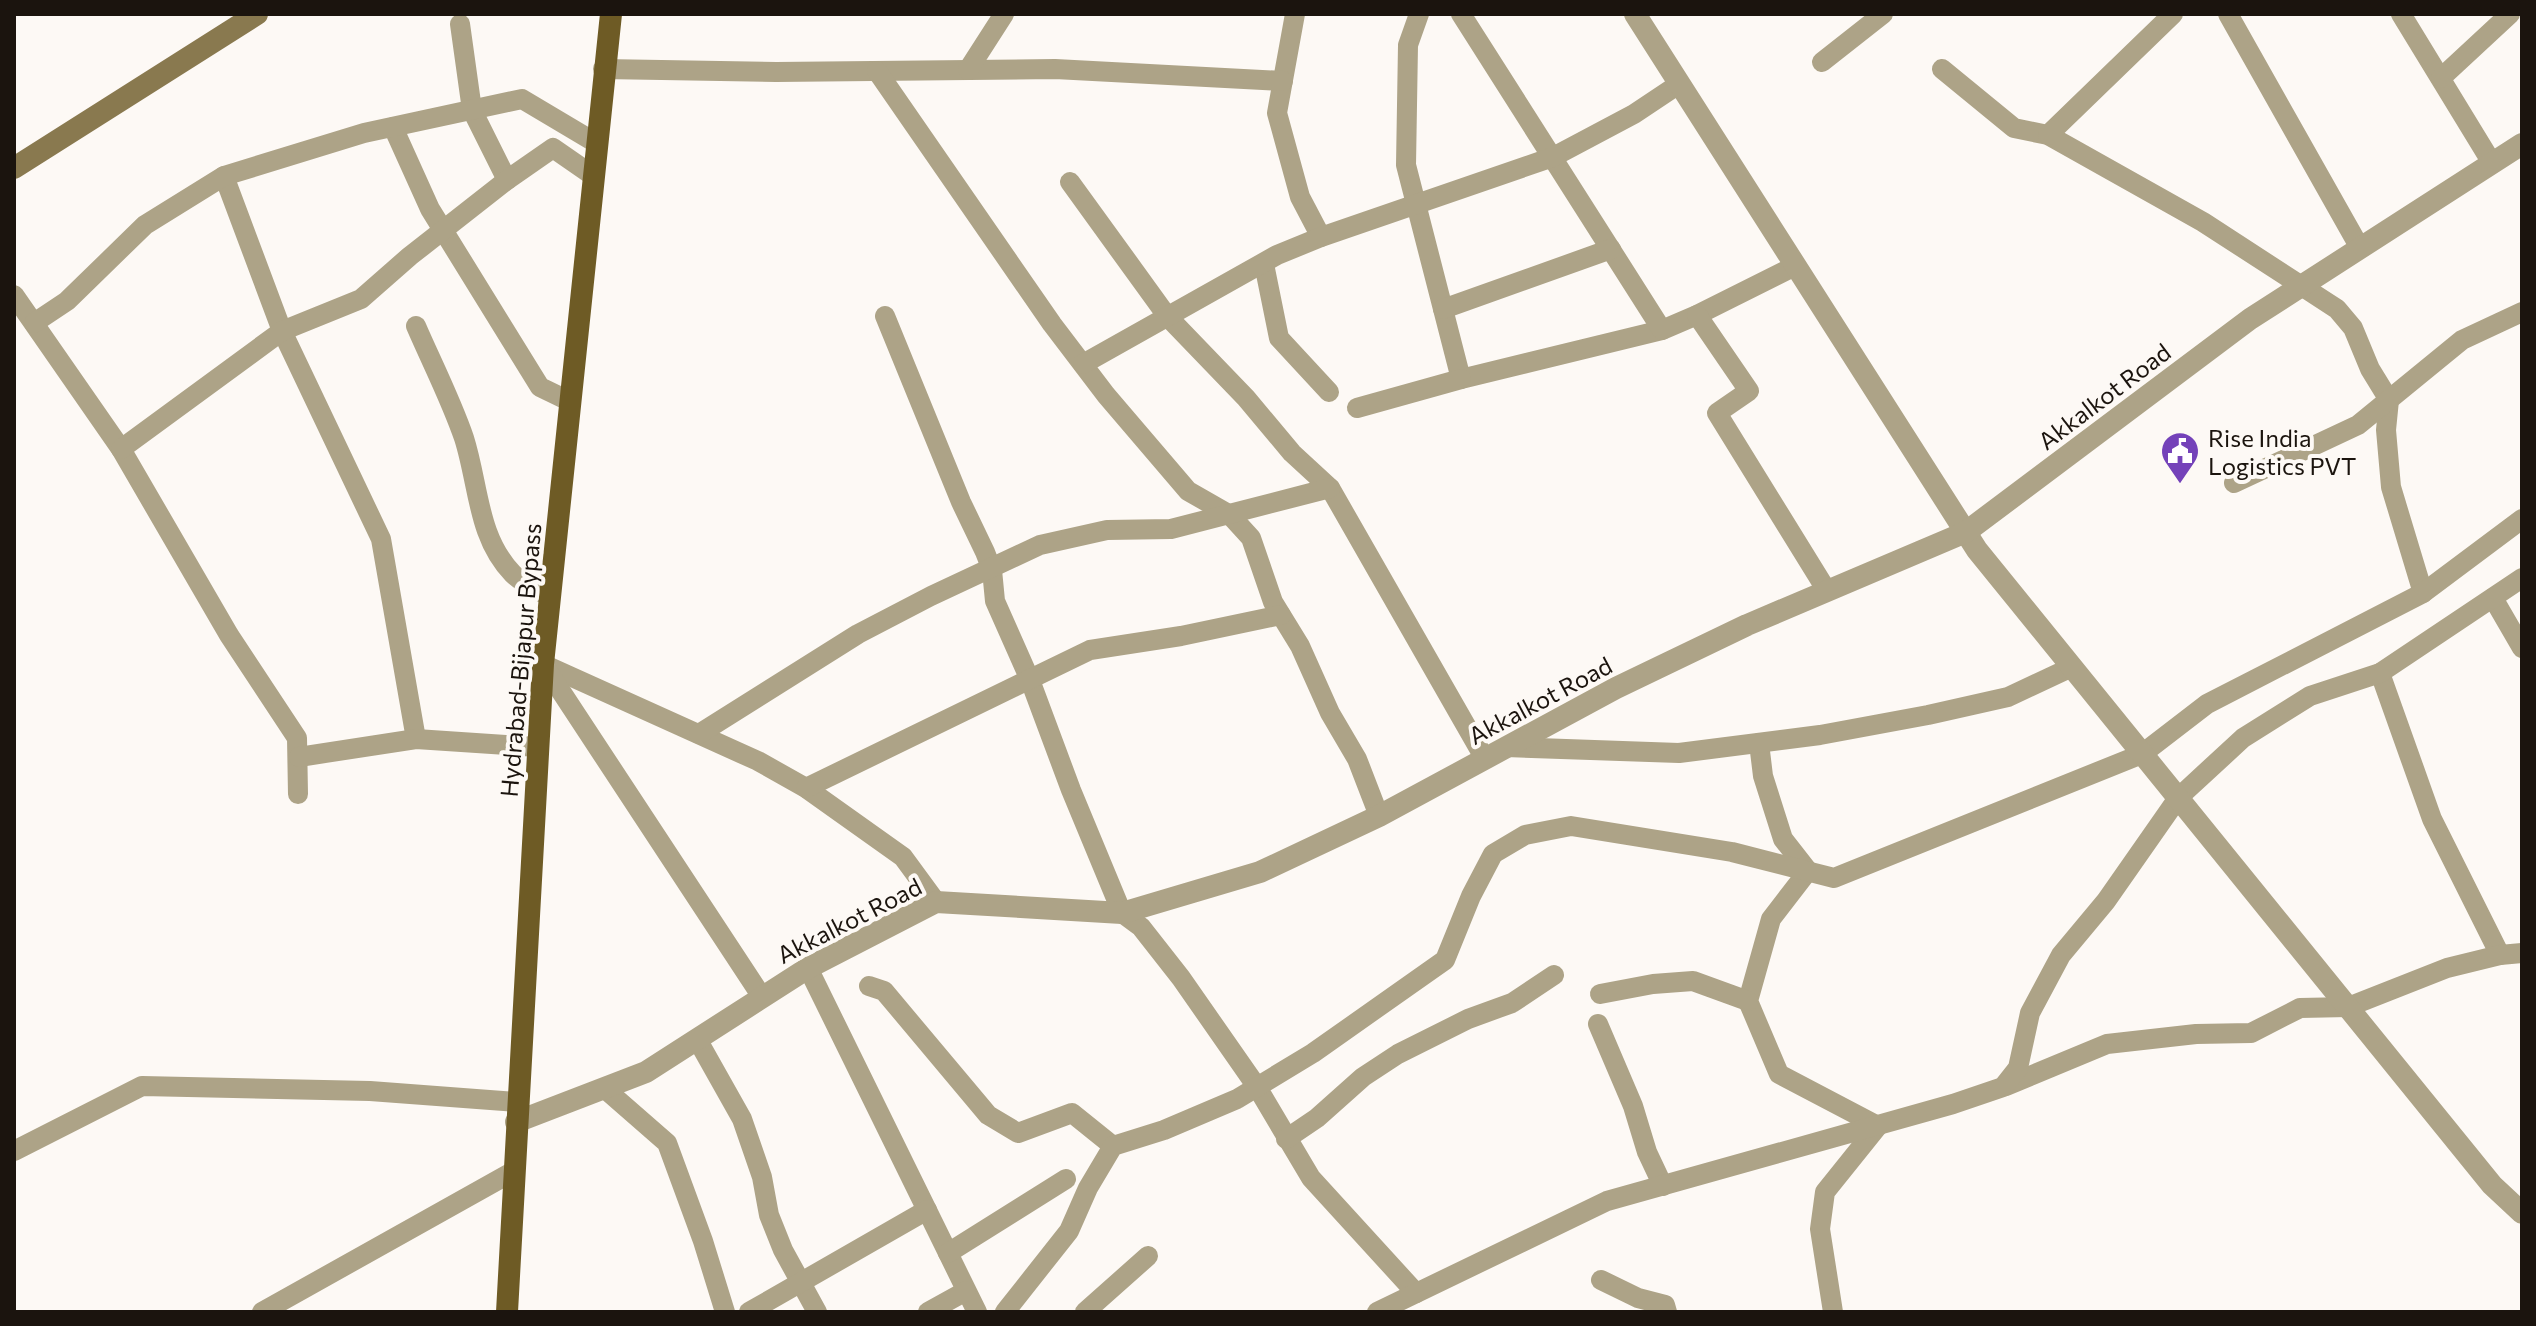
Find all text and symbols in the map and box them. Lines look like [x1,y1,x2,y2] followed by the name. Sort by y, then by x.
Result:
[2032,337,2176,455] street label: Akkalkot Road
[2208,423,2356,480] place label: Rise India Logistics PVT
[2159,430,2201,485] public building icon: Rise India Logistics PVT
[494,522,546,798] street label: Hydrabad-Bijapur Bypass
[1463,650,1617,750] street label: Akkalkot Road
[772,871,926,969] street label: Akkalkot Road

